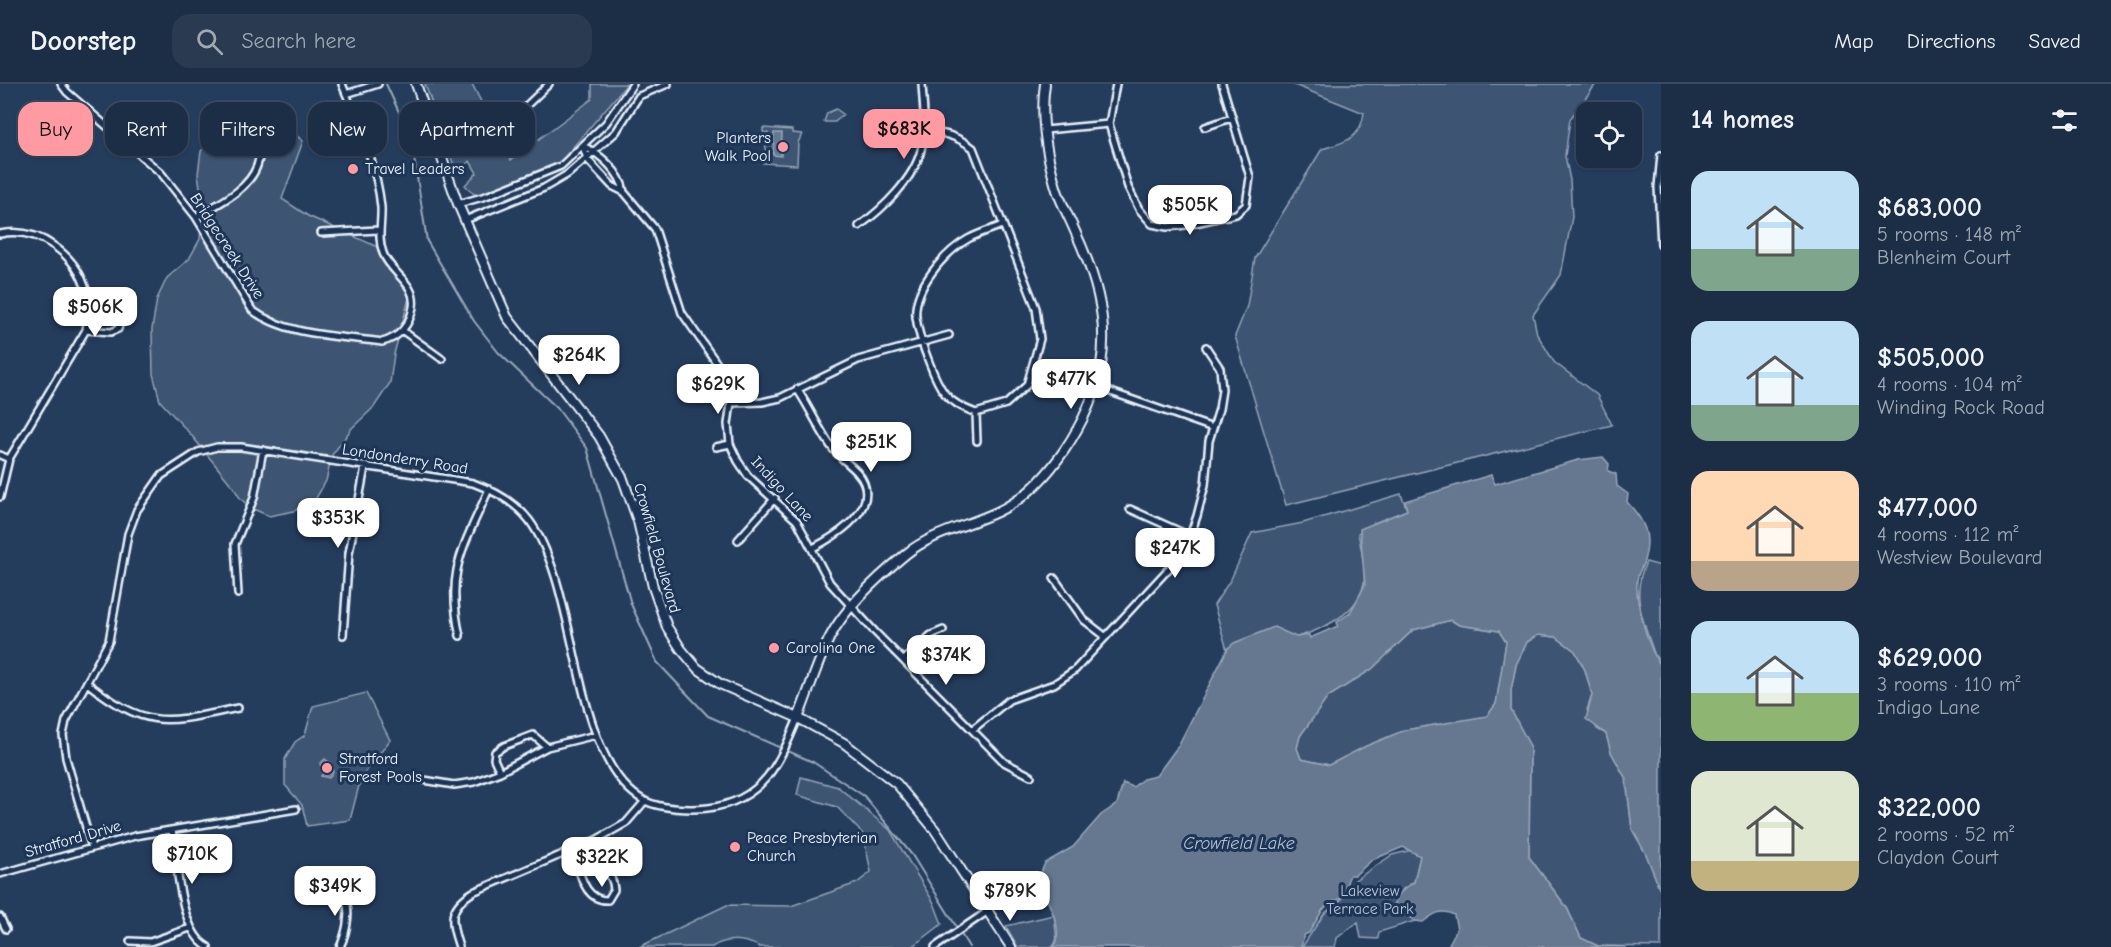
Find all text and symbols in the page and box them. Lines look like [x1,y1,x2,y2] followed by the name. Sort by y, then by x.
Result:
[172,14,592,68] search box
[30,25,136,57] text: Doorstep
[193,25,226,58] icon: search
[241,28,356,54] text: Search here
[1834,29,1874,53] text: Map
[1907,29,1996,53] text: Directions
[2029,29,2081,53] text: Saved
[18,102,93,156] chip: Buy
[105,102,188,156] chip: Rent
[200,102,296,156] chip: Filters
[308,102,387,156] chip: New
[399,102,535,156] chip: Apartment
[1576,102,1642,168] map controls
[1576,102,1642,168] button: locate
[2048,104,2081,137] icon: filters
[1691,105,1794,135] text: 14 homes
[862,109,946,160] pin: $683K
[877,117,931,140] text: $683K
[705,129,771,165] place label: Planters Walk Pool
[776,140,790,154] marker: Planters Walk Pool
[365,160,465,178] place label: Travel Leaders
[346,162,360,176] marker: Travel Leaders
[1148,185,1232,236] pin: $505K
[186,190,268,302] street label: Bridgecreek Drive
[1162,193,1218,216] text: $505K
[1877,193,1982,223] text: $683,000
[1739,195,1811,267] icon: home
[1877,223,2021,246] text: 5 rooms · 148 m²
[1877,246,2010,269] text: Blenheim Court
[53,287,137,338] pin: $506K
[67,295,123,318] text: $506K
[537,335,621,386] pin: $264K
[552,343,606,366] text: $264K
[1877,343,1985,373] text: $505,000
[1739,345,1811,417] icon: home
[1029,359,1113,410] pin: $477K
[676,364,760,415] pin: $629K
[1046,367,1096,390] text: $477K
[691,372,745,395] text: $629K
[1877,373,2022,396] text: 4 rooms · 104 m²
[1877,396,2045,419] text: Winding Rock Road
[829,422,913,473] pin: $251K
[845,430,897,453] text: $251K
[341,440,469,478] street label: Londonderry Road
[747,453,817,525] street label: Indigo Lane
[630,481,684,615] street label: Crowfield Boulevard
[1877,493,1978,523] text: $477,000
[1739,495,1811,567] icon: home
[296,498,380,549] pin: $353K
[311,506,365,529] text: $353K
[1877,523,2018,546] text: 4 rooms · 112 m²
[1133,528,1217,579] pin: $247K
[1149,536,1201,559] text: $247K
[1877,546,2042,569] text: Westview Boulevard
[904,635,988,686] pin: $374K
[786,639,875,657] place label: Carolina One
[767,641,781,655] marker: Carolina One
[921,643,971,666] text: $374K
[1877,643,1982,673] text: $629,000
[1739,645,1811,717] icon: home
[1877,673,2021,696] text: 3 rooms · 110 m²
[1877,696,1980,719] text: Indigo Lane
[339,750,422,786] place label: Stratford Forest Pools
[320,761,334,775] marker: Stratford Forest Pools
[1877,793,1981,823] text: $322,000
[1739,795,1811,867] icon: home
[23,817,123,861] street label: Stratford Drive
[1877,823,2014,846] text: 2 rooms · 52 m²
[747,829,877,865] place label: Peace Presbyterian Church
[1183,833,1295,854] water label: Crowfield Lake
[150,834,234,885] pin: $710K
[560,837,644,888] pin: $322K
[728,840,742,854] marker: Peace Presbyterian Church
[166,842,218,865] text: $710K
[575,845,629,868] text: $322K
[1877,846,1998,869] text: Claydon Court
[293,866,377,917] pin: $349K
[968,871,1052,922] pin: $789K
[309,874,362,897] text: $349K
[984,879,1036,902] text: $789K
[1326,882,1414,918] park label: Lakeview Terrace Park

